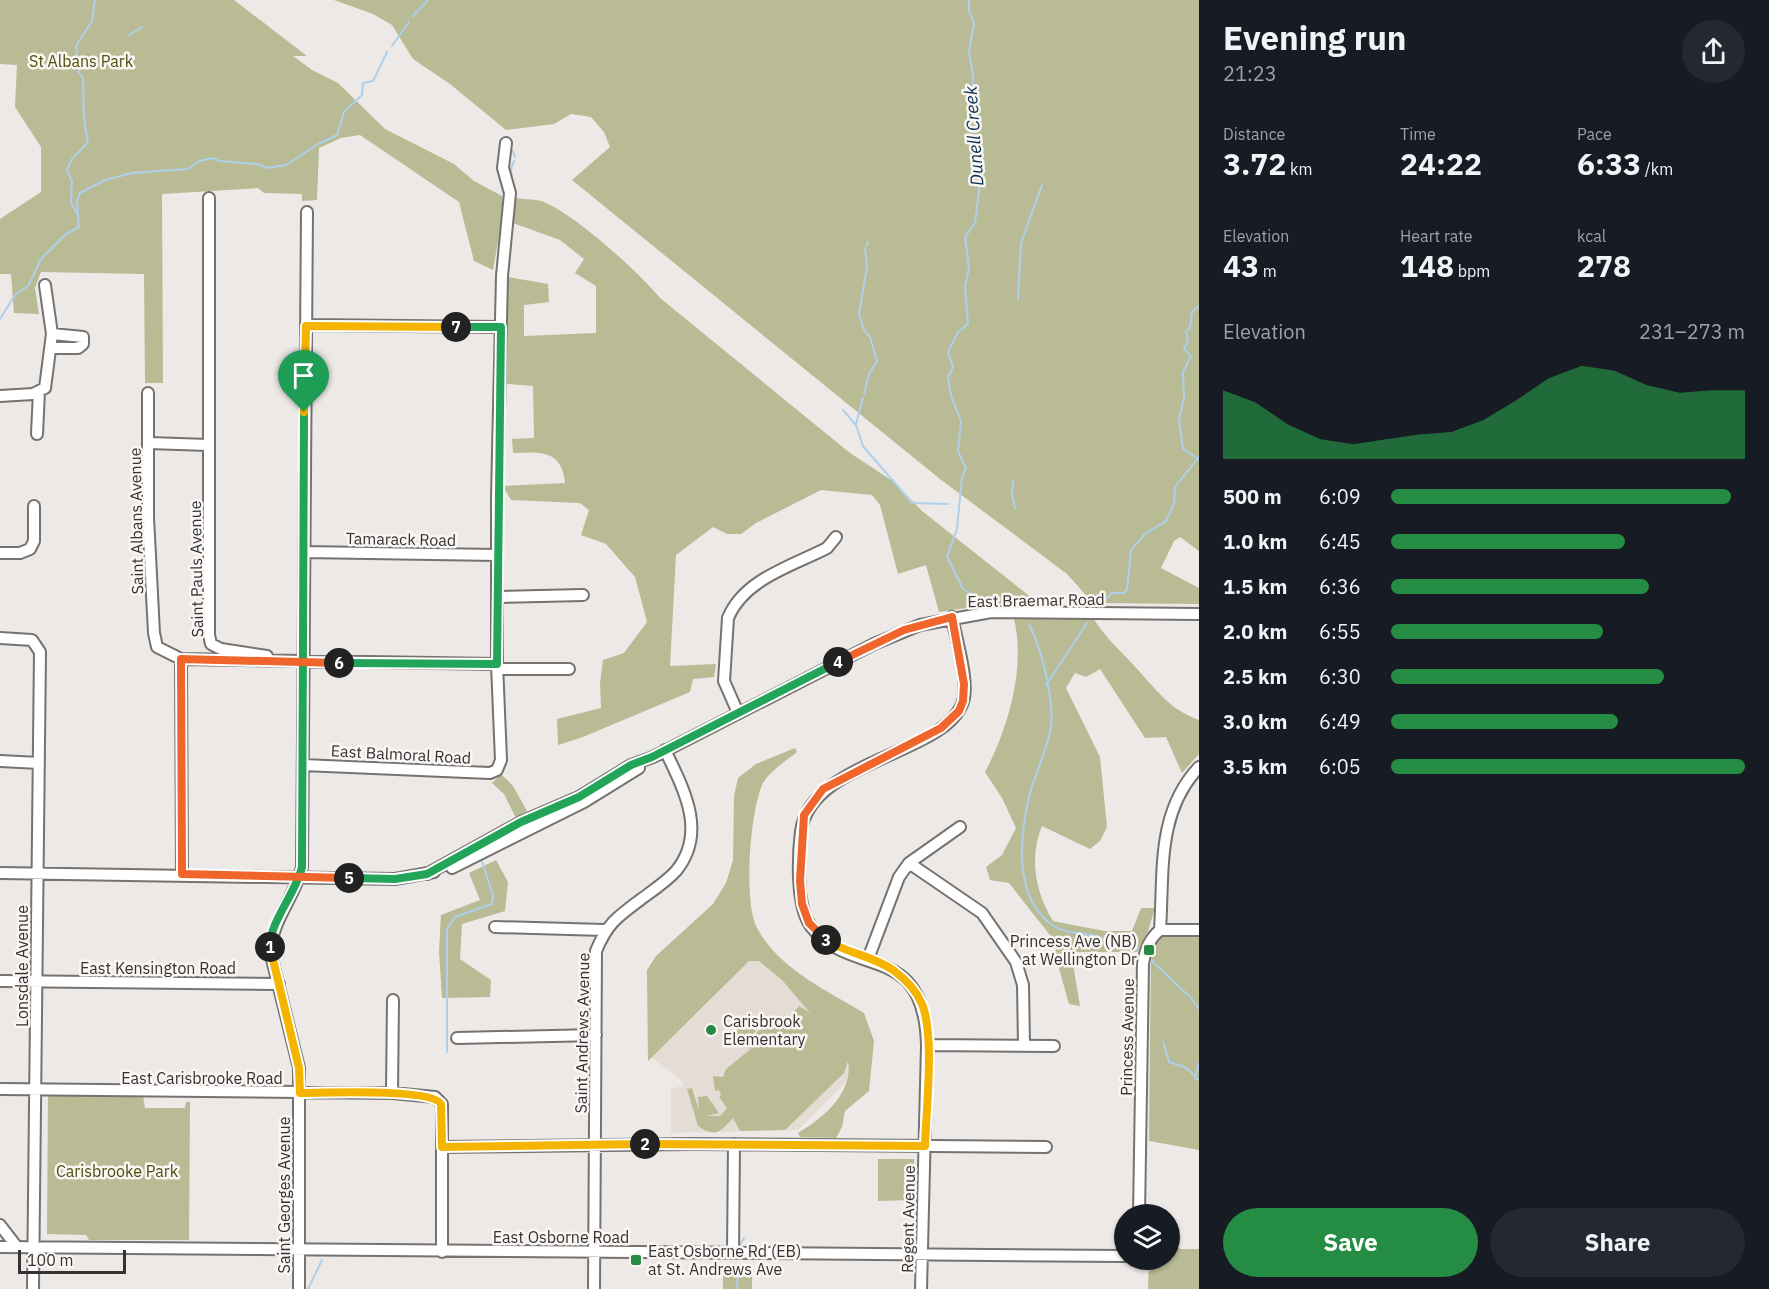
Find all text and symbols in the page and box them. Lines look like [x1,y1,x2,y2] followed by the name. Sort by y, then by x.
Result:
[1223,16,1407,59] text: Evening run
[1682,20,1745,83] button: share
[29,51,134,71] park label: St Albans Park
[1223,60,1277,87] text: 21:23
[958,85,988,187] water label: Dunell Creek
[1223,124,1285,144] text: Distance
[1400,124,1436,144] text: Time
[1577,124,1612,144] text: Pace
[1223,144,1286,183] text: 3.72
[1400,144,1482,183] text: 24:22
[1577,144,1641,183] text: 6:33
[1286,159,1313,179] text: km
[1641,159,1673,179] text: /km
[1223,226,1289,246] text: Elevation
[1400,226,1473,246] text: Heart rate
[1577,226,1606,246] text: kcal
[1223,246,1259,285] text: 43
[1400,246,1454,285] text: 148
[1577,246,1631,285] text: 278
[1259,261,1277,281] text: m
[1454,261,1490,281] text: bpm
[441,312,471,342] pin: 7
[451,317,461,337] text: 7
[1223,318,1306,345] text: Elevation
[1639,318,1745,345] text: 231–273 m
[278,350,329,412] pin
[287,359,320,392] icon: arrive
[125,447,147,595] street label: Saint Albans Avenue
[1223,483,1282,510] text: 500 m
[1319,483,1361,510] text: 6:09
[185,500,207,638] street label: Saint Pauls Avenue
[346,528,456,550] street label: Tamarack Road
[1223,528,1287,555] text: 1.0 km
[1319,528,1361,555] text: 6:45
[1223,573,1287,600] text: 1.5 km
[1319,573,1361,600] text: 6:36
[967,589,1105,611] street label: East Braemar Road
[1223,618,1287,645] text: 2.0 km
[1319,618,1361,645] text: 6:55
[823,647,853,677] pin: 4
[324,648,354,678] pin: 6
[833,652,843,672] text: 4
[334,653,344,673] text: 6
[1223,663,1287,690] text: 2.5 km
[1319,663,1361,690] text: 6:30
[1223,708,1287,735] text: 3.0 km
[1319,708,1361,735] text: 6:49
[330,740,472,768] street label: East Balmoral Road
[1223,753,1287,780] text: 3.5 km
[1319,753,1361,780] text: 6:05
[334,863,364,893] pin: 5
[344,868,354,888] text: 5
[12,905,32,1027] street label: Lonsdale Avenue
[811,925,841,955] pin: 3
[821,930,831,950] text: 3
[1010,931,1137,969] place label: Princess Ave (NB) at Wellington Dr
[255,932,285,962] pin: 1
[265,937,275,957] text: 1
[1142,943,1156,957] marker: Princess Ave (NB) at Wellington Dr
[571,952,593,1114] street label: Saint Andrews Avenue
[80,958,236,978] street label: East Kensington Road
[1116,978,1138,1096] street label: Princess Avenue
[723,1011,805,1049] place label: Carisbrook Elementary
[704,1023,718,1037] marker: Carisbrook Elementary
[121,1068,283,1088] street label: East Carisbrooke Road
[274,1116,294,1273] street label: Saint Georges Avenue
[630,1129,660,1159] pin: 2
[640,1134,650,1154] text: 2
[56,1161,179,1181] park label: Carisbrooke Park
[897,1165,919,1273] street label: Regent Avenue
[1114,1204,1180,1270] map controls
[1114,1204,1180,1270] button: layers
[1223,1208,1478,1277] button: Save
[1490,1208,1745,1277] button: Share
[493,1227,629,1247] street label: East Osborne Road
[648,1241,801,1279] place label: East Osborne Rd (EB) at St. Andrews Ave
[18,1247,126,1274] scale bar
[27,1250,74,1270] text: 100 m
[629,1253,643,1267] marker: East Osborne Rd (EB) at St. Andrews Ave

